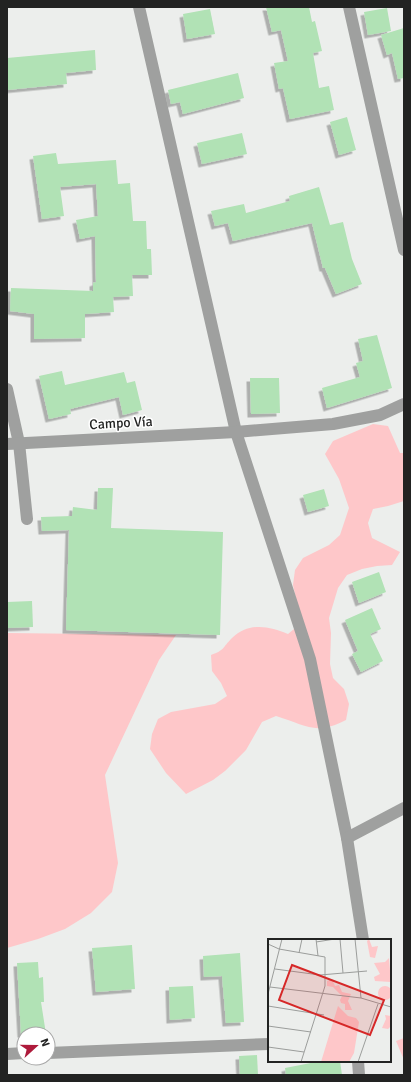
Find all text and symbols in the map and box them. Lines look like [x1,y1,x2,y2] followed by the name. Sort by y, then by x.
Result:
[89,413,153,433] street label: Campo Vía
[268,939,391,1062] inset map
[16,1026,56,1066] north arrow
[37,1037,52,1048] text: N

